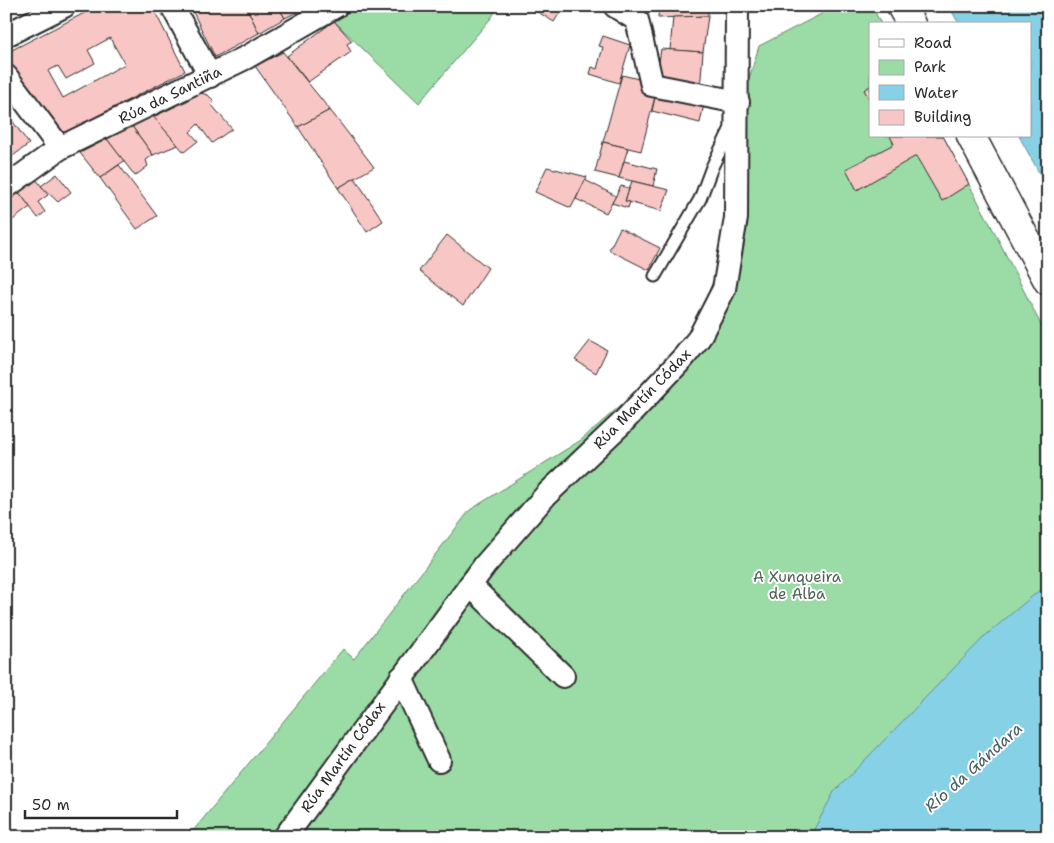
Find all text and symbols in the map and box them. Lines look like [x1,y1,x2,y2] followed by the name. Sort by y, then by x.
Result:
[869,22,1032,138] legend
[914,33,952,53] text: Road
[914,57,946,77] text: Park
[115,61,225,129] street label: Rúa da Santiña
[914,83,958,103] text: Water
[914,107,971,127] text: Building
[589,344,695,454] street label: Rúa Martín Códax
[753,567,842,604] park label: A Xunqueira de Alba
[296,697,390,816] street label: Rúa Martín Códax
[920,718,1027,817] water label: Río da Gándara
[25,788,178,820] scale bar
[32,795,70,815] text: 50 m

